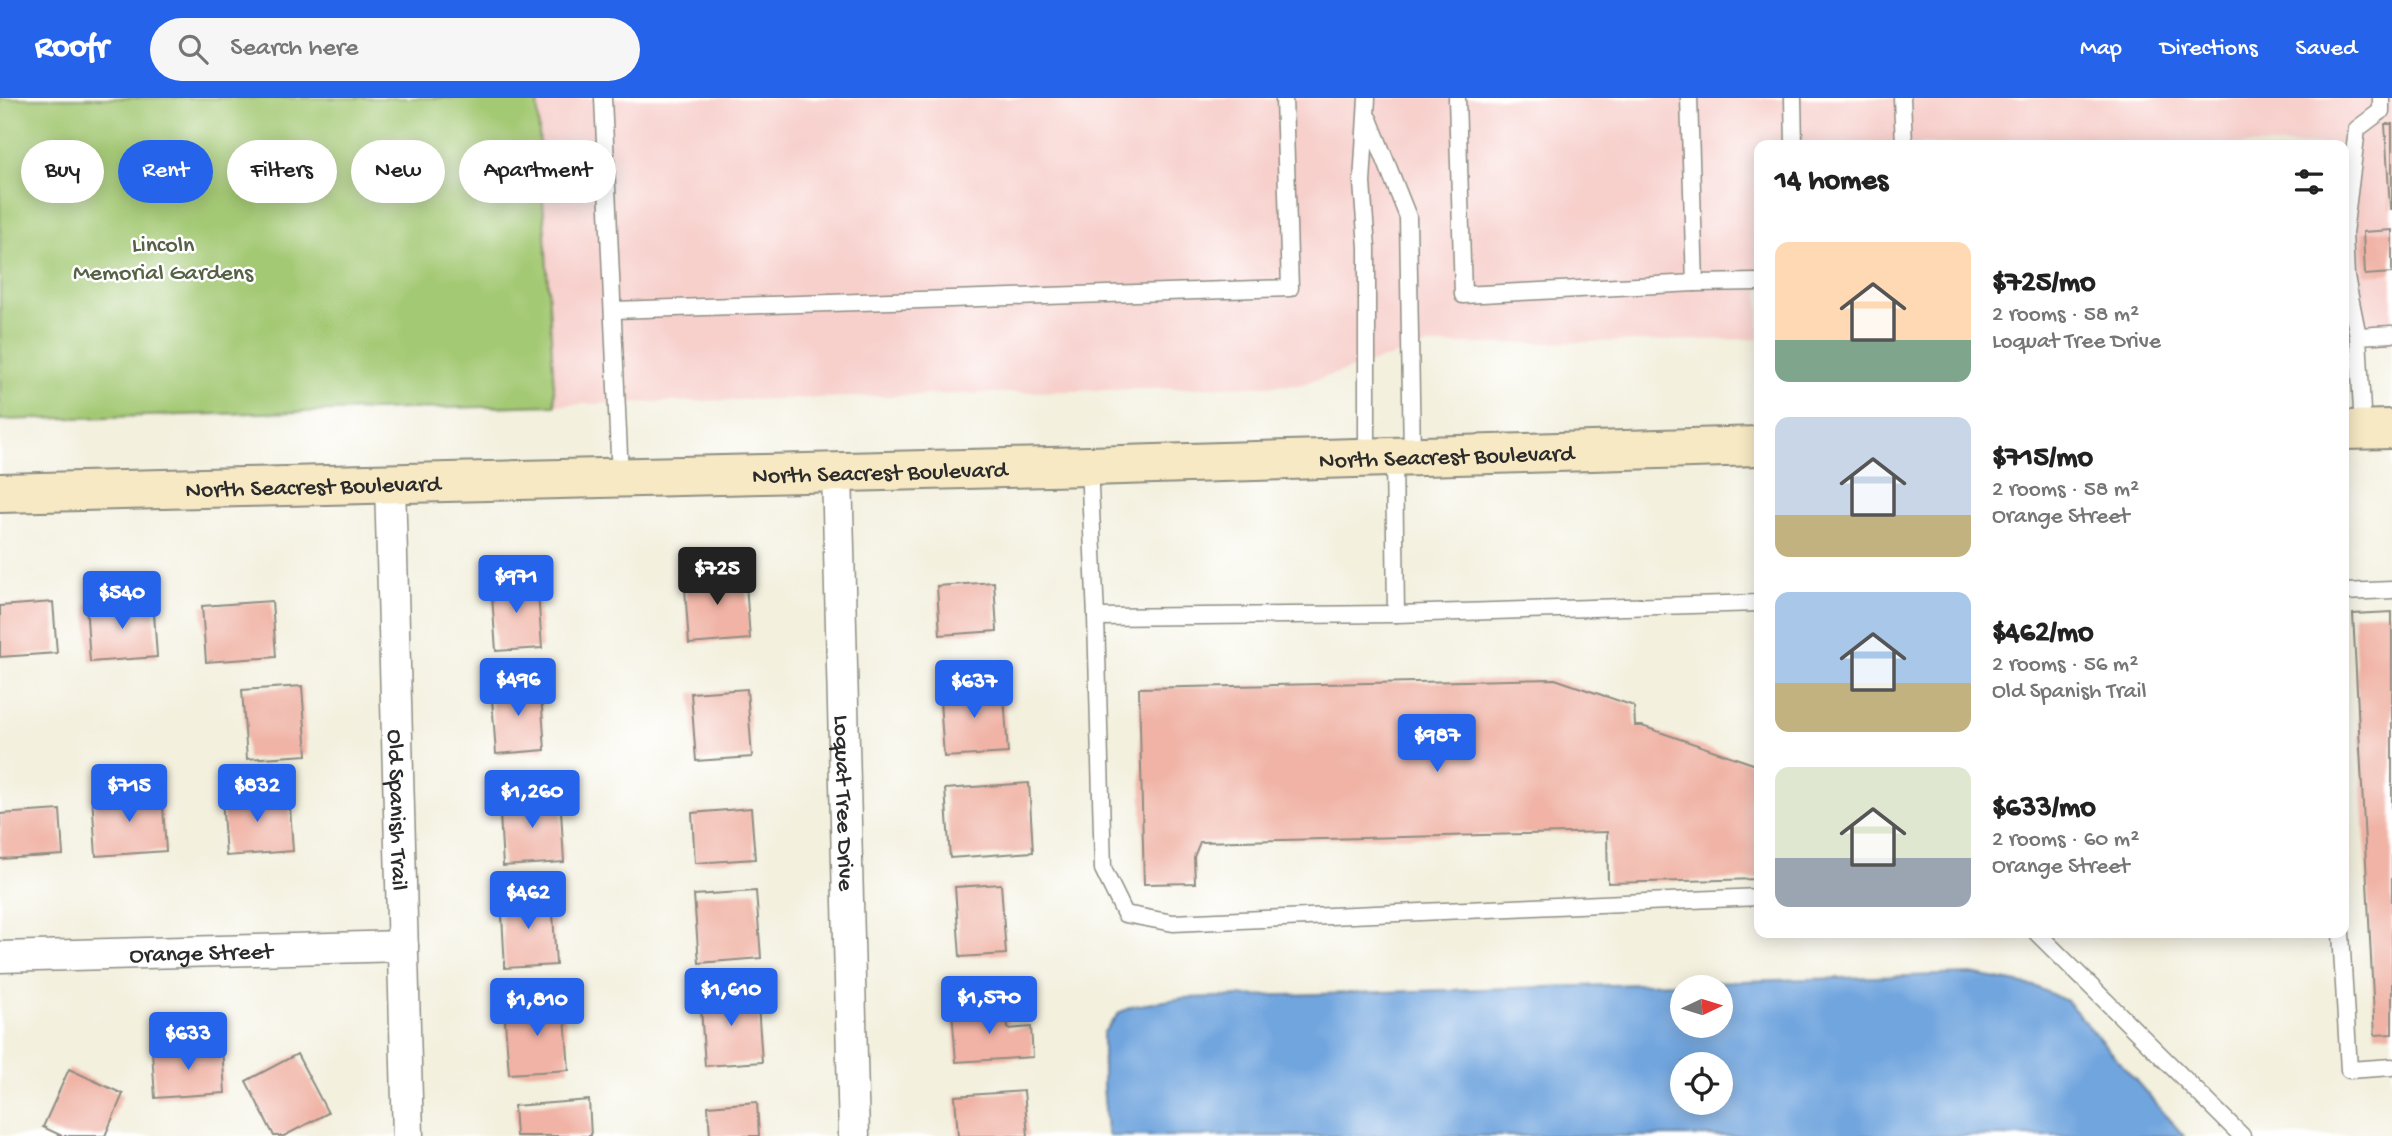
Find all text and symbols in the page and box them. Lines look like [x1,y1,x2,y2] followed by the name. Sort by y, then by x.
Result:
[150,18,640,81] search box
[35,30,108,68] text: Roofr
[174,30,212,68] icon: search
[230,34,358,65] text: Search here
[2080,35,2122,64] text: Map
[2160,35,2258,64] text: Directions
[2296,35,2357,64] text: Saved
[21,140,104,203] chip: Buy
[118,140,213,203] chip: Rent
[227,140,337,203] chip: Filters
[351,140,445,203] chip: New
[459,140,616,203] chip: Apartment
[2290,163,2328,201] icon: filters
[1775,165,1888,200] text: 14 homes
[73,232,254,289] park label: Lincoln Memorial Gardens
[1992,267,2096,302] text: $725/mo
[1831,270,1915,354] icon: home
[1992,302,2139,329] text: 2 rooms · 58 m²
[1992,329,2161,356] text: Loquat Tree Drive
[1319,440,1577,477] street label: North Seacrest Boulevard
[1992,442,2093,477] text: $715/mo
[1831,445,1915,529] icon: home
[752,457,1010,492] street label: North Seacrest Boulevard
[185,471,443,506] street label: North Seacrest Boulevard
[1992,477,2139,504] text: 2 rooms · 58 m²
[1992,504,2129,531] text: Orange Street
[676,547,758,607] pin: $725
[475,556,557,615] pin: $971
[694,556,740,583] text: $725
[494,564,538,591] text: $971
[81,572,163,631] pin: $540
[99,580,145,607] text: $540
[1992,617,2094,652] text: $462/mo
[1831,620,1915,704] icon: home
[1992,652,2138,679] text: 2 rooms · 56 m²
[477,658,559,718] pin: $496
[933,660,1015,720] pin: $637
[496,667,540,694] text: $496
[951,669,997,696] text: $637
[1992,679,2147,706] text: Old Spanish Trail
[1396,714,1478,774] pin: $987
[825,715,859,892] street label: Loquat Tree Drive
[1414,723,1460,750] text: $987
[379,729,412,891] street label: Old Spanish Trail
[88,764,170,824] pin: $715
[216,764,298,824] pin: $832
[475,770,589,830] pin: $1,260
[107,773,151,800] text: $715
[234,773,280,800] text: $832
[501,779,563,806] text: $1,260
[1992,792,2096,827] text: $633/mo
[1831,795,1915,879] icon: home
[1992,827,2139,854] text: 2 rooms · 60 m²
[1992,854,2129,881] text: Orange Street
[487,872,569,931] pin: $462
[506,880,550,907] text: $462
[129,939,275,971] street label: Orange Street
[674,968,788,1028] pin: $1,610
[1670,975,1732,1038] north arrow
[1670,975,1733,1115] map controls
[932,976,1046,1036] pin: $1,570
[701,977,761,1004] text: $1,610
[480,978,594,1038] pin: $1,810
[957,985,1021,1012] text: $1,570
[506,987,568,1014] text: $1,810
[147,1012,229,1072] pin: $633
[165,1021,211,1048] text: $633
[1670,1052,1733,1115] button: locate

